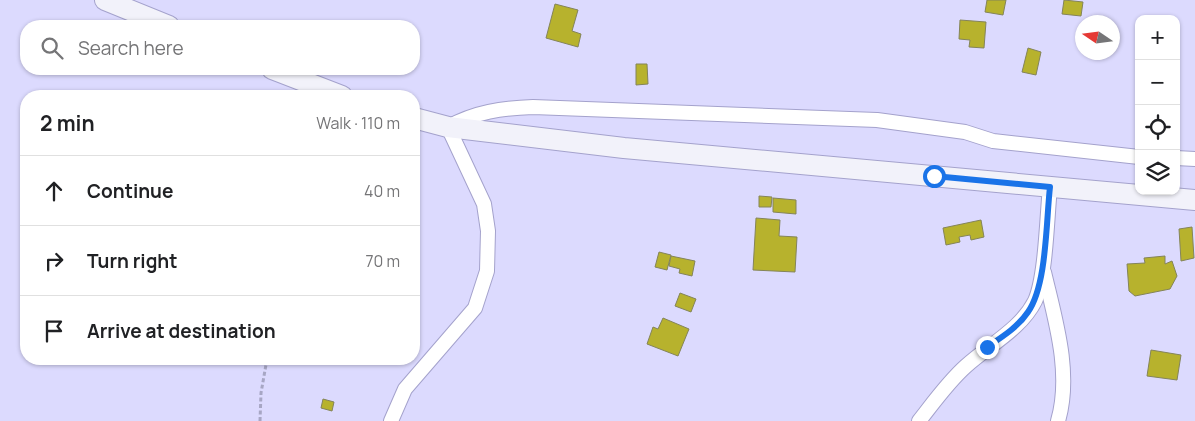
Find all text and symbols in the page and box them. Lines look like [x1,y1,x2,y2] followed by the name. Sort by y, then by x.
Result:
[1075,15,1120,60] north arrow
[1135,15,1180,195] map controls
[1135,15,1180,60] button: +
[20,20,420,75] search box
[38,34,66,62] icon: search
[78,35,184,61] text: Search here
[1135,60,1180,105] button: −
[1135,105,1180,150] button: locate
[40,109,95,137] text: 2 min
[316,112,400,134] text: Walk · 110 m
[1135,150,1180,195] button: layers
[923,165,946,188] route start
[40,177,68,205] icon: ahead
[87,178,173,204] text: Continue
[364,180,400,202] text: 40 m
[40,247,68,275] icon: right
[87,248,177,274] text: Turn right
[365,250,400,272] text: 70 m
[40,317,68,345] icon: arrive
[87,318,276,344] text: Arrive at destination
[976,336,999,359] route end

